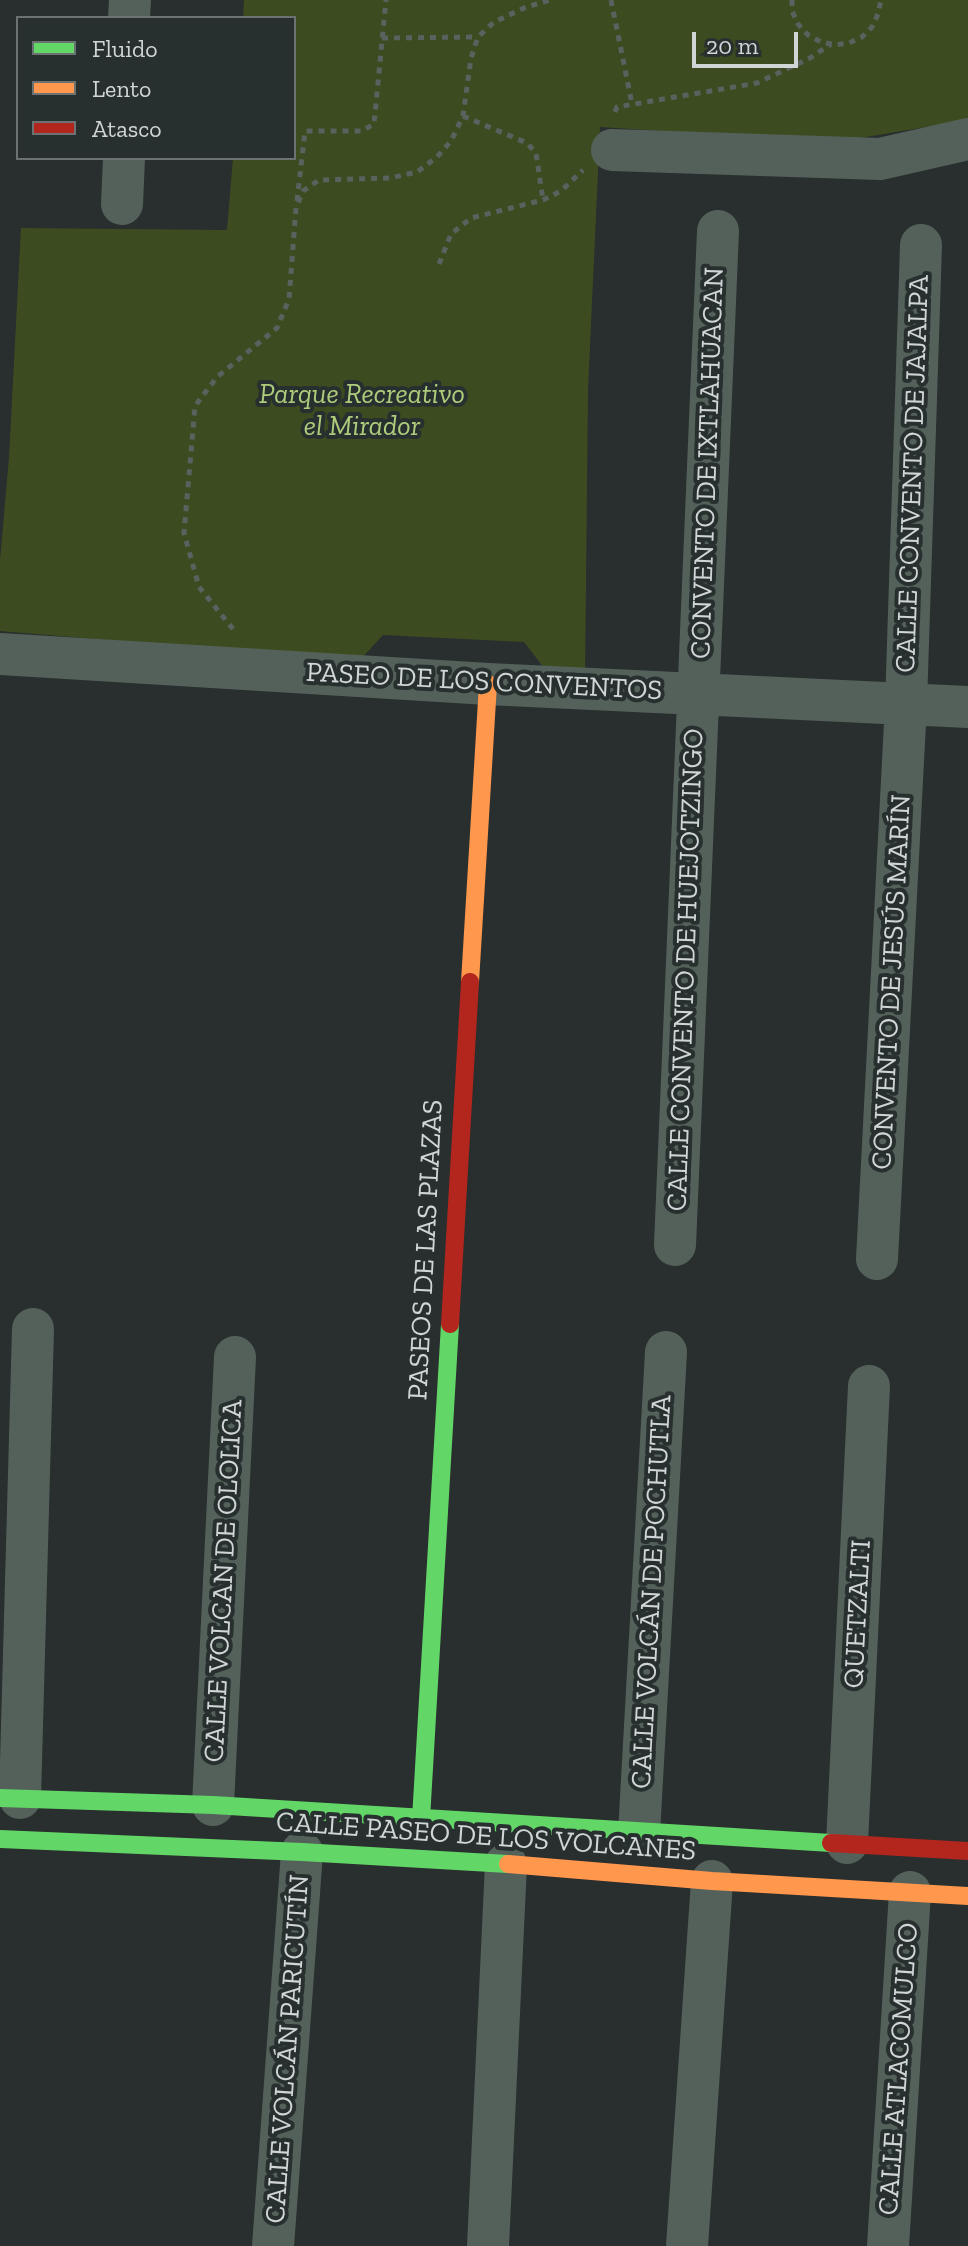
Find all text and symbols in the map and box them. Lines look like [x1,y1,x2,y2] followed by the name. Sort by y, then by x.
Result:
[16,16,296,160] legend
[696,16,802,66] scale bar
[706,31,758,60] text: 20 m
[92,34,157,63] text: Fluido
[92,74,151,103] text: Lento
[92,114,162,143] text: Atasco
[684,266,732,660] street label: CONVENTO DE IXTLAHUACAN
[889,275,937,673] street label: CALLE CONVENTO DE JAJALPA
[259,378,465,444] park label: Parque Recreativo el Mirador
[305,656,663,708] street label: PASEO DE LOS CONVENTOS
[661,728,711,1212] street label: CALLE CONVENTO DE HUEJOTZINGO
[865,794,919,1170] street label: CONVENTO DE JESÚS MARÍN
[401,1099,451,1401] street label: PASEOS DE LAS PLAZAS
[625,1394,679,1790] street label: CALLE VOLCÁN DE POCHUTLA
[198,1399,250,1763] street label: CALLE VOLCAN DE OLOLICA
[837,1539,879,1689] street label: QUETZALTI
[275,1806,697,1868] street label: CALLE PASEO DE LOS VOLCANES
[259,1874,317,2224] street label: CALLE VOLCÁN PARICUTÍN
[872,1922,926,2216] street label: CALLE ATLACOMULCO

